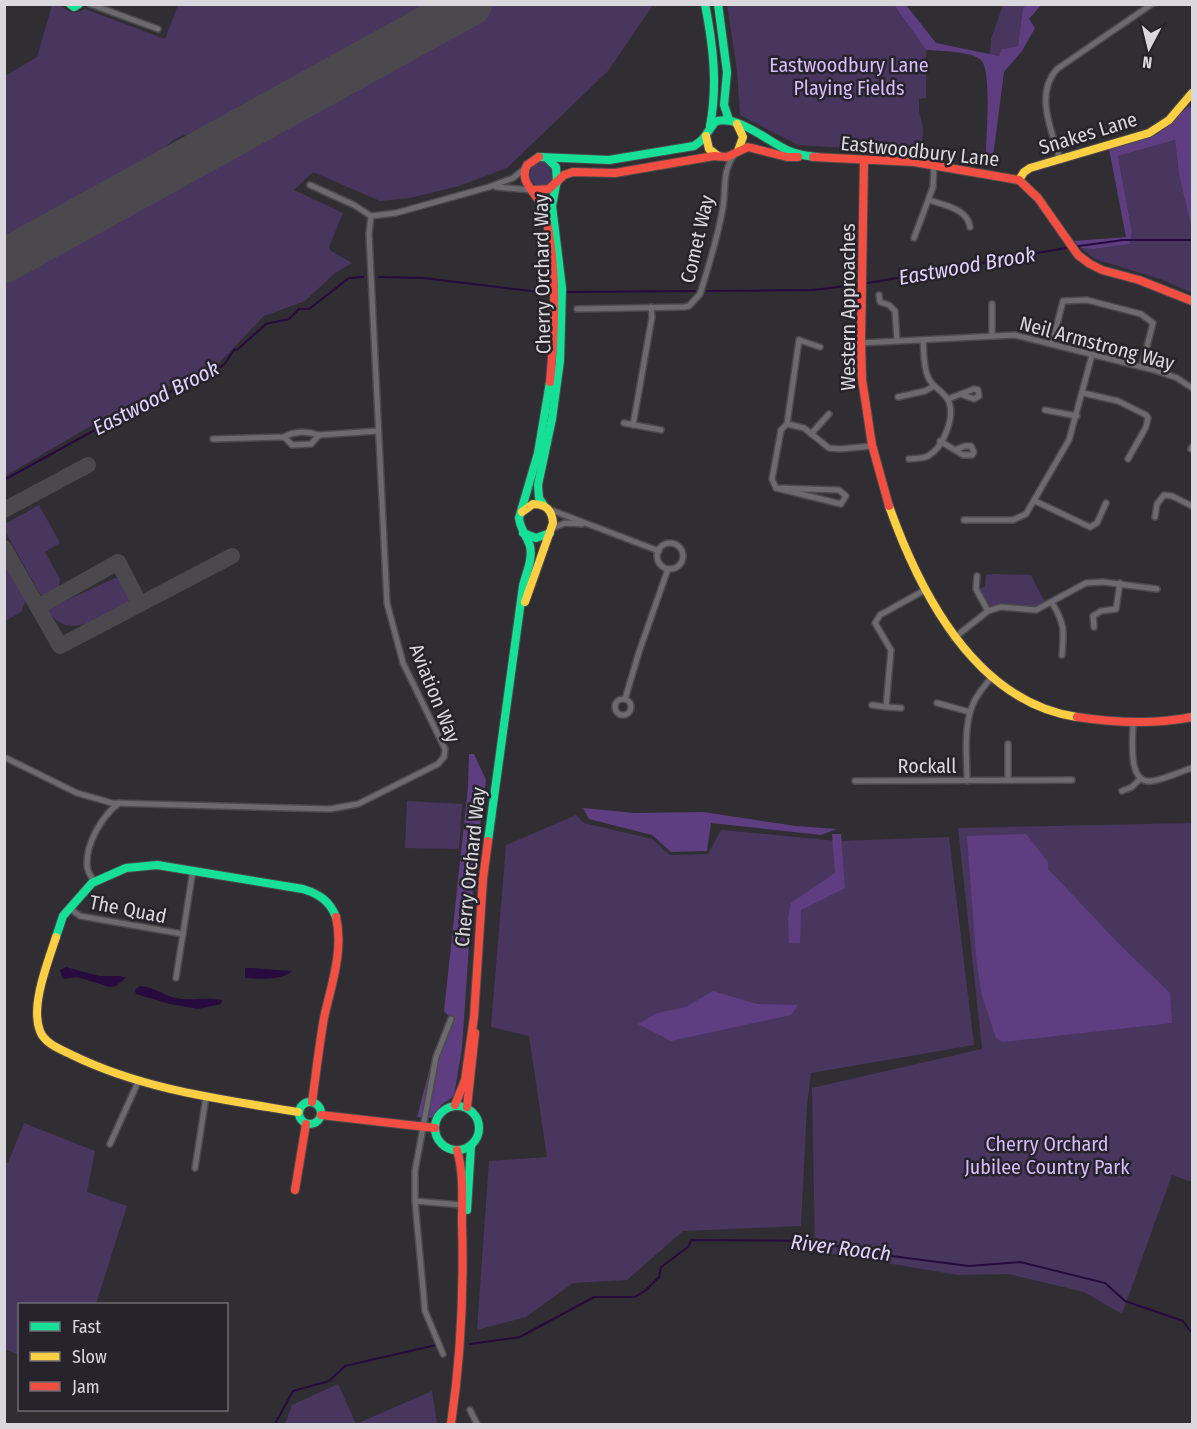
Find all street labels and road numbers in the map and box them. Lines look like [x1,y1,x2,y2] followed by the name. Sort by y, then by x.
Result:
[1036,107,1140,159] street label: Snakes Lane
[839,131,1001,171] street label: Eastwoodbury Lane
[529,193,555,354] street label: Cherry Orchard Way
[675,193,719,285] street label: Comet Way
[836,223,860,391] street label: Western Approaches
[1017,311,1177,375] street label: Neil Armstrong Way
[404,640,466,746] street label: Aviation Way
[898,754,956,778] street label: Rockall
[450,786,490,948] street label: Cherry Orchard Way
[87,890,169,928] street label: The Quad

